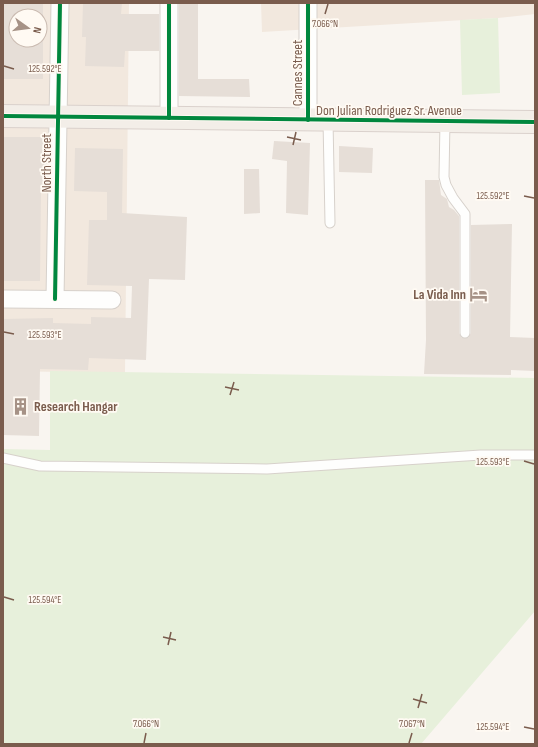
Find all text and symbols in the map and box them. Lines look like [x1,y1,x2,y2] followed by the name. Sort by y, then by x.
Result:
[8,8,48,48] north arrow
[312,18,338,30] text: 7.066°N
[30,26,44,35] text: N
[289,40,306,106] street label: Cannes Street
[28,63,62,75] text: 125.592°E
[316,102,462,119] street label: Don Julian Rodriguez Sr. Avenue
[38,133,55,193] street label: North Street
[476,190,510,202] text: 125.592°E
[469,284,489,304] hotel icon: La Vida Inn
[413,286,466,303] place label: La Vida Inn
[28,329,62,341] text: 125.593°E
[11,396,31,416] building icon: Research Hangar
[34,398,118,415] place label: Research Hangar
[476,456,510,468] text: 125.593°E
[29,594,61,606] text: 125.594°E
[133,718,159,730] text: 7.066°N
[399,718,425,730] text: 7.067°N
[477,721,509,733] text: 125.594°E

